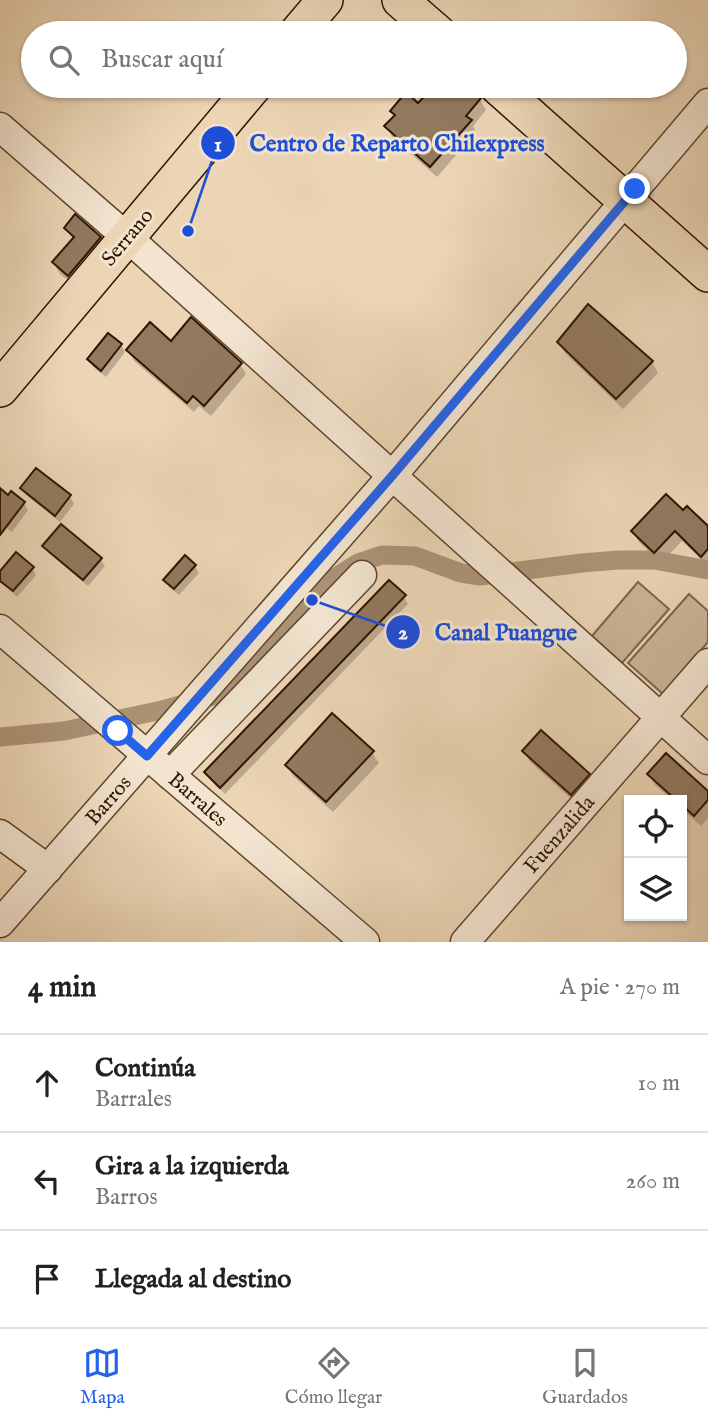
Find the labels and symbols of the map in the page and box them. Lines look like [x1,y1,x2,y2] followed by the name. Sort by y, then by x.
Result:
[200,121,558,165] callout: Centro de Reparto Chilexpress
[249,130,545,159] text: Centro de Reparto Chilexpress
[214,132,222,159] text: 1
[619,173,650,204] route end
[96,203,160,272] street label: Serrano
[386,610,591,654] callout: Canal Puangue
[435,619,578,648] text: Canal Puangue
[398,620,408,647] text: 2
[102,715,133,746] route start
[162,767,232,833] street label: Barrales
[80,771,138,831] street label: Barros
[519,789,602,880] street label: Fuenzalida

